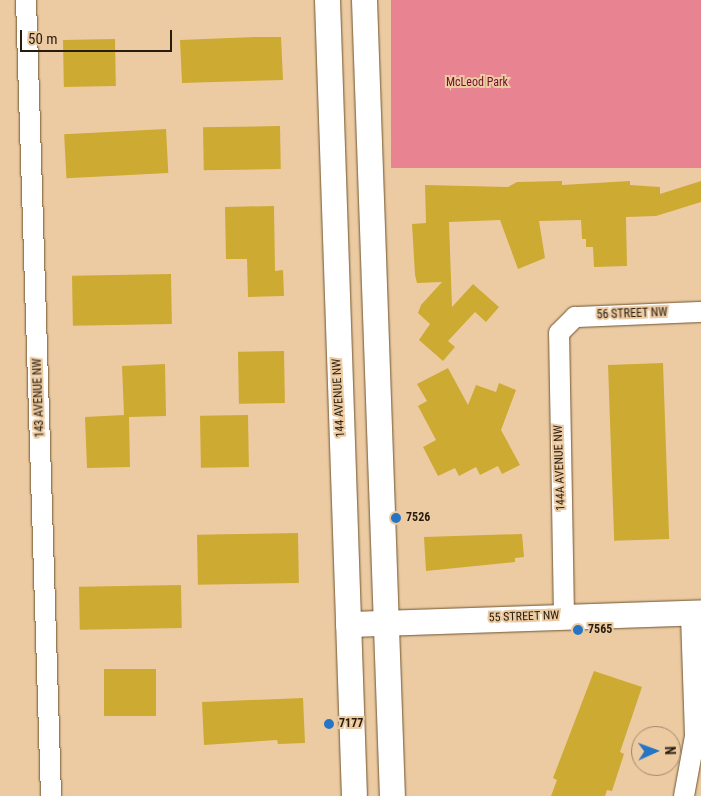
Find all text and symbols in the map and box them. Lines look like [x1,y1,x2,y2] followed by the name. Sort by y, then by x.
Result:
[22,20,175,52] scale bar
[28,30,58,48] text: 50 m
[446,76,508,90] park label: McLeod Park
[596,306,668,322] street label: 56 STREET NW
[30,358,48,438] street label: 143 AVENUE NW
[330,358,348,438] street label: 144 AVENUE NW
[551,425,569,511] street label: 144A AVENUE NW
[406,511,430,525] place label: 7526
[390,512,402,524] marker: 7526
[488,609,560,625] street label: 55 STREET NW
[588,623,612,637] place label: 7565
[572,624,584,636] marker: 7565
[339,717,363,731] place label: 7177
[323,718,335,730] marker: 7177
[631,726,681,776] north arrow
[662,746,678,755] text: N

